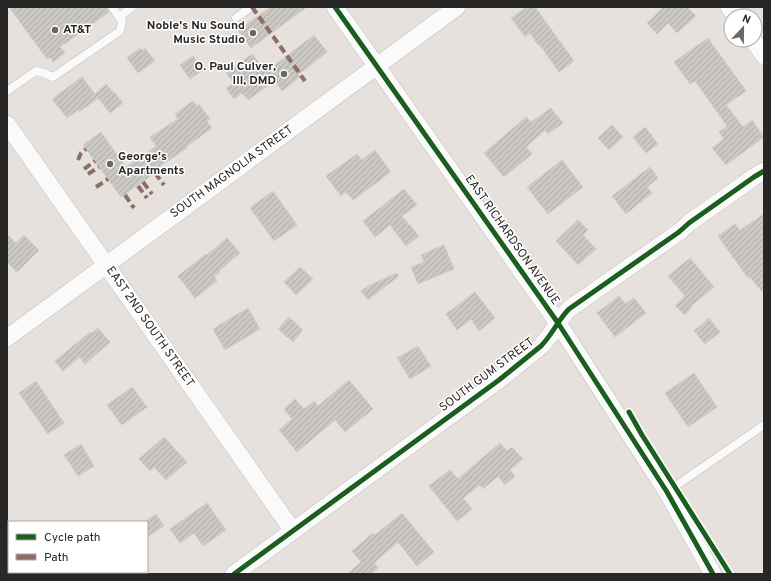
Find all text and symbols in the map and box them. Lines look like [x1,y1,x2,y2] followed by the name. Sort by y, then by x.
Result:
[723,8,763,48] north arrow
[740,12,753,28] text: N
[147,18,245,48] place label: Noble's Nu Sound Music Studio
[63,22,91,38] place label: AT&T
[50,25,60,35] marker: AT&T
[248,28,258,38] marker: Noble's Nu Sound Music Studio
[195,59,276,89] place label: O. Paul Culver, III, DMD
[279,69,289,79] marker: O. Paul Culver, III, DMD
[167,122,297,222] street label: SOUTH MAGNOLIA STREET
[118,149,184,179] place label: George's Apartments
[105,159,115,169] marker: George's Apartments
[461,172,563,308] street label: EAST RICHARDSON AVENUE
[102,264,198,390] street label: EAST 2ND SOUTH STREET
[436,334,538,416] street label: SOUTH GUM STREET
[8,521,148,573] legend
[44,530,101,546] text: Cycle path
[44,550,69,566] text: Path

